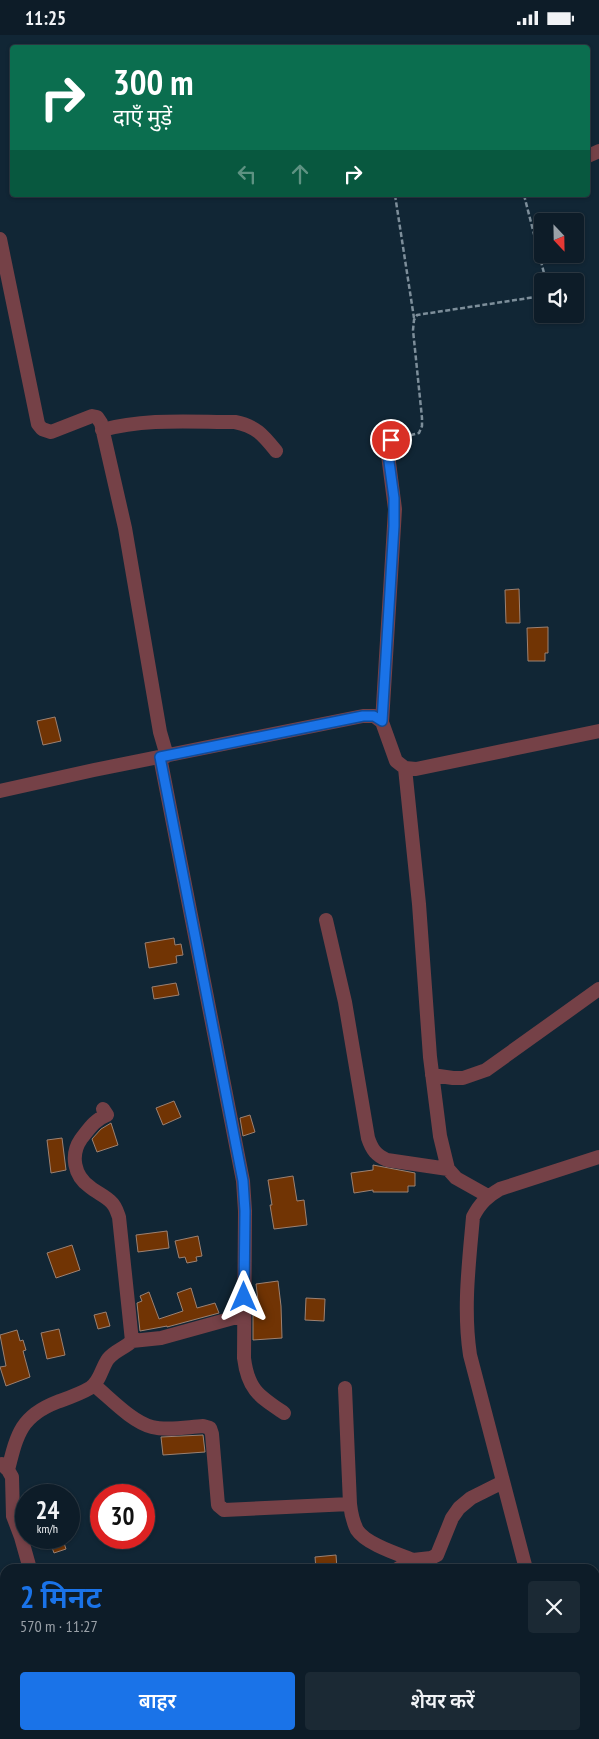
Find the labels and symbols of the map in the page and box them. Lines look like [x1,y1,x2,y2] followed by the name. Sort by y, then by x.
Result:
[534,213,584,263] north arrow
[370,419,412,461] pin
[217,1270,269,1322] position arrow
[90,1484,155,1549] speed limit sign: 30

